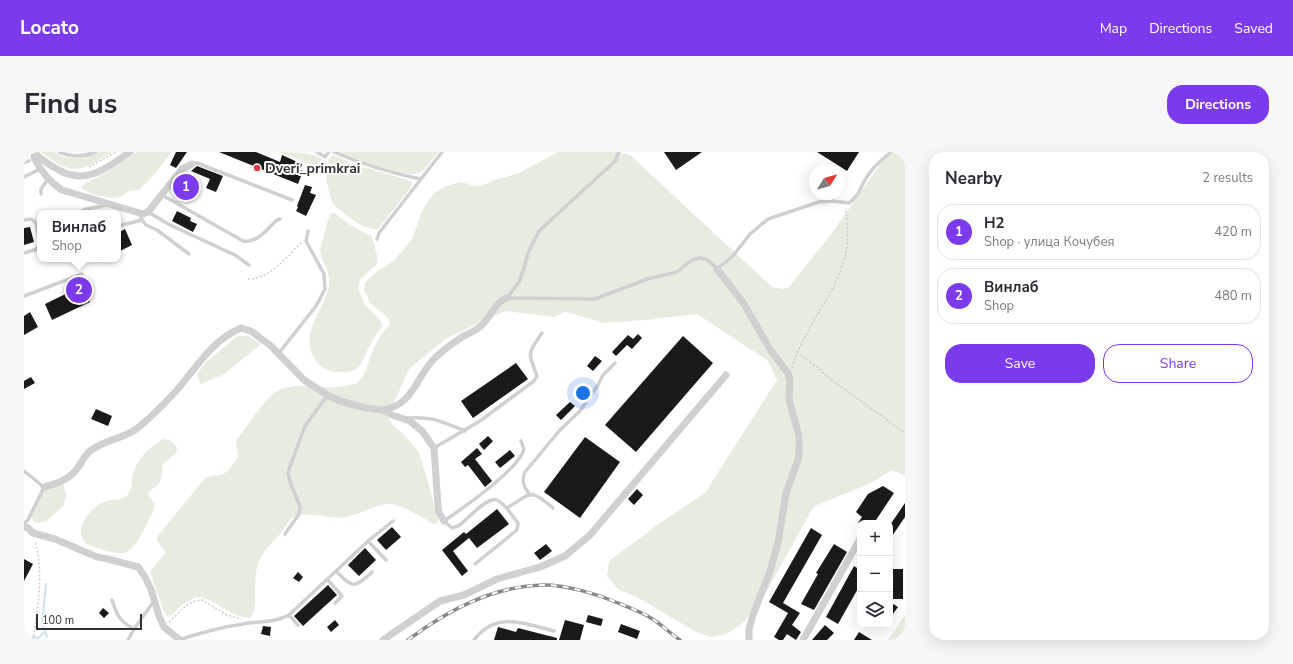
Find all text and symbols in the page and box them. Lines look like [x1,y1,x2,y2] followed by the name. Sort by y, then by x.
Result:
[20,15,79,41] text: Locato
[1100,19,1127,38] text: Map
[1149,19,1212,38] text: Directions
[1234,19,1273,38] text: Saved
[24,85,118,123] text: Find us
[1167,85,1269,124] button: Directions
[265,159,360,178] place label: Dveri_primkrai
[252,163,262,173] marker: Dveri_primkrai
[809,164,845,200] north arrow
[945,167,1002,190] text: Nearby
[1202,169,1253,187] text: 2 results
[173,172,199,202] pin: 1
[37,210,121,262] popup
[984,213,1005,233] text: H2
[52,217,106,237] text: Винлаб
[955,223,963,241] text: 1
[1214,223,1252,241] text: 420 m
[984,233,1114,251] text: Shop · улица Кочубея
[52,237,82,255] text: Shop
[66,275,92,305] pin: 2
[984,277,1039,297] text: Винлаб
[955,287,963,305] text: 2
[1214,287,1252,305] text: 480 m
[984,297,1014,315] text: Shop
[945,344,1095,383] button: Save
[1103,344,1253,383] button: Share
[573,383,593,403] your location
[857,520,893,628] map controls
[857,520,893,556] button: +
[857,556,893,592] button: −
[857,592,893,628] button: layers
[36,612,142,631] scale bar
[42,613,74,628] text: 100 m

